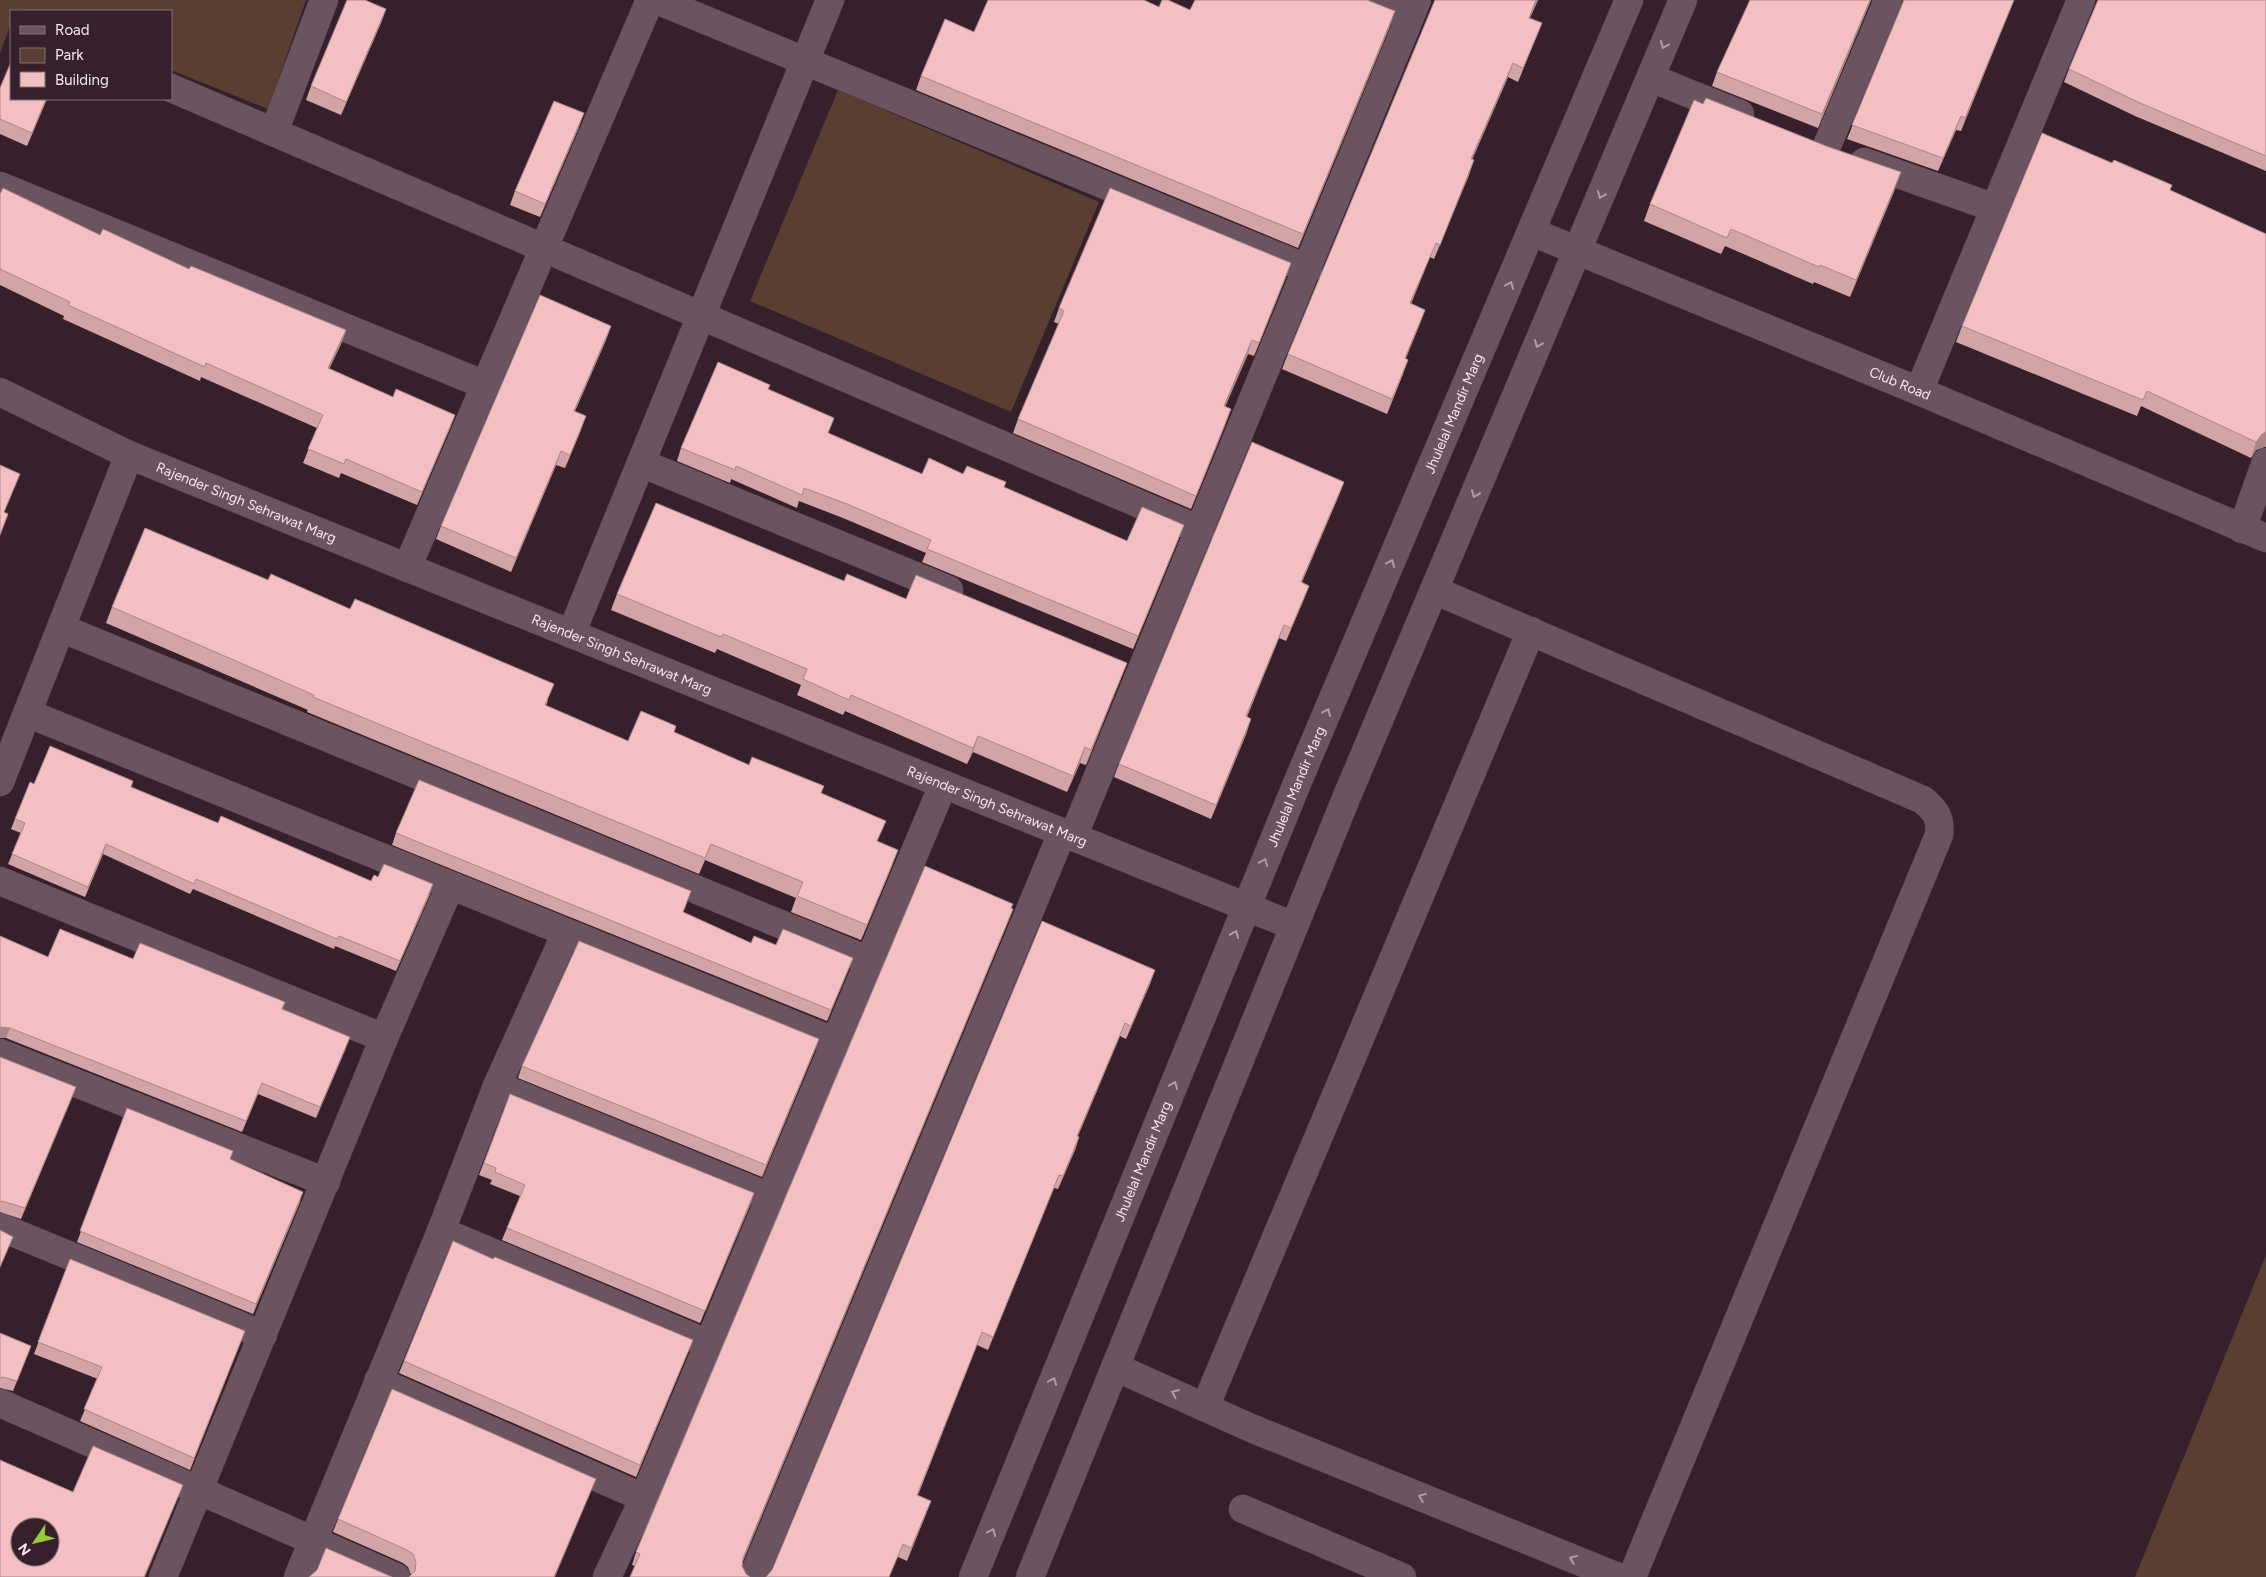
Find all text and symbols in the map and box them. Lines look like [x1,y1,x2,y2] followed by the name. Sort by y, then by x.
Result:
[10,10,172,100] legend
[55,21,90,39] text: Road
[1660,40,1671,49] one-way arrow
[55,46,84,64] text: Park
[55,71,109,89] text: Building
[1597,190,1608,199] one-way arrow
[1503,281,1514,290] one-way arrow
[1534,339,1544,348] one-way arrow
[1421,351,1487,476] street label: Jhulelal Mandir Marg
[1867,364,1933,404] street label: Club Road
[153,459,339,547] street label: Rajender Singh Sehrawat Marg
[1470,489,1481,498] one-way arrow
[1384,559,1395,568] one-way arrow
[529,611,714,699] street label: Rajender Singh Sehrawat Marg
[1321,708,1332,717] one-way arrow
[1264,724,1329,849] street label: Jhulelal Mandir Marg
[904,762,1090,850] street label: Rajender Singh Sehrawat Marg
[1258,858,1269,867] one-way arrow
[1229,931,1239,939] one-way arrow
[1167,1081,1178,1090] one-way arrow
[1111,1099,1175,1224] street label: Jhulelal Mandir Marg
[1047,1377,1057,1386] one-way arrow
[1171,1389,1180,1400] one-way arrow
[1418,1493,1427,1504] one-way arrow
[10,1517,60,1567] north arrow
[986,1528,996,1537] one-way arrow
[15,1540,35,1558] text: N
[1569,1554,1577,1564] one-way arrow

